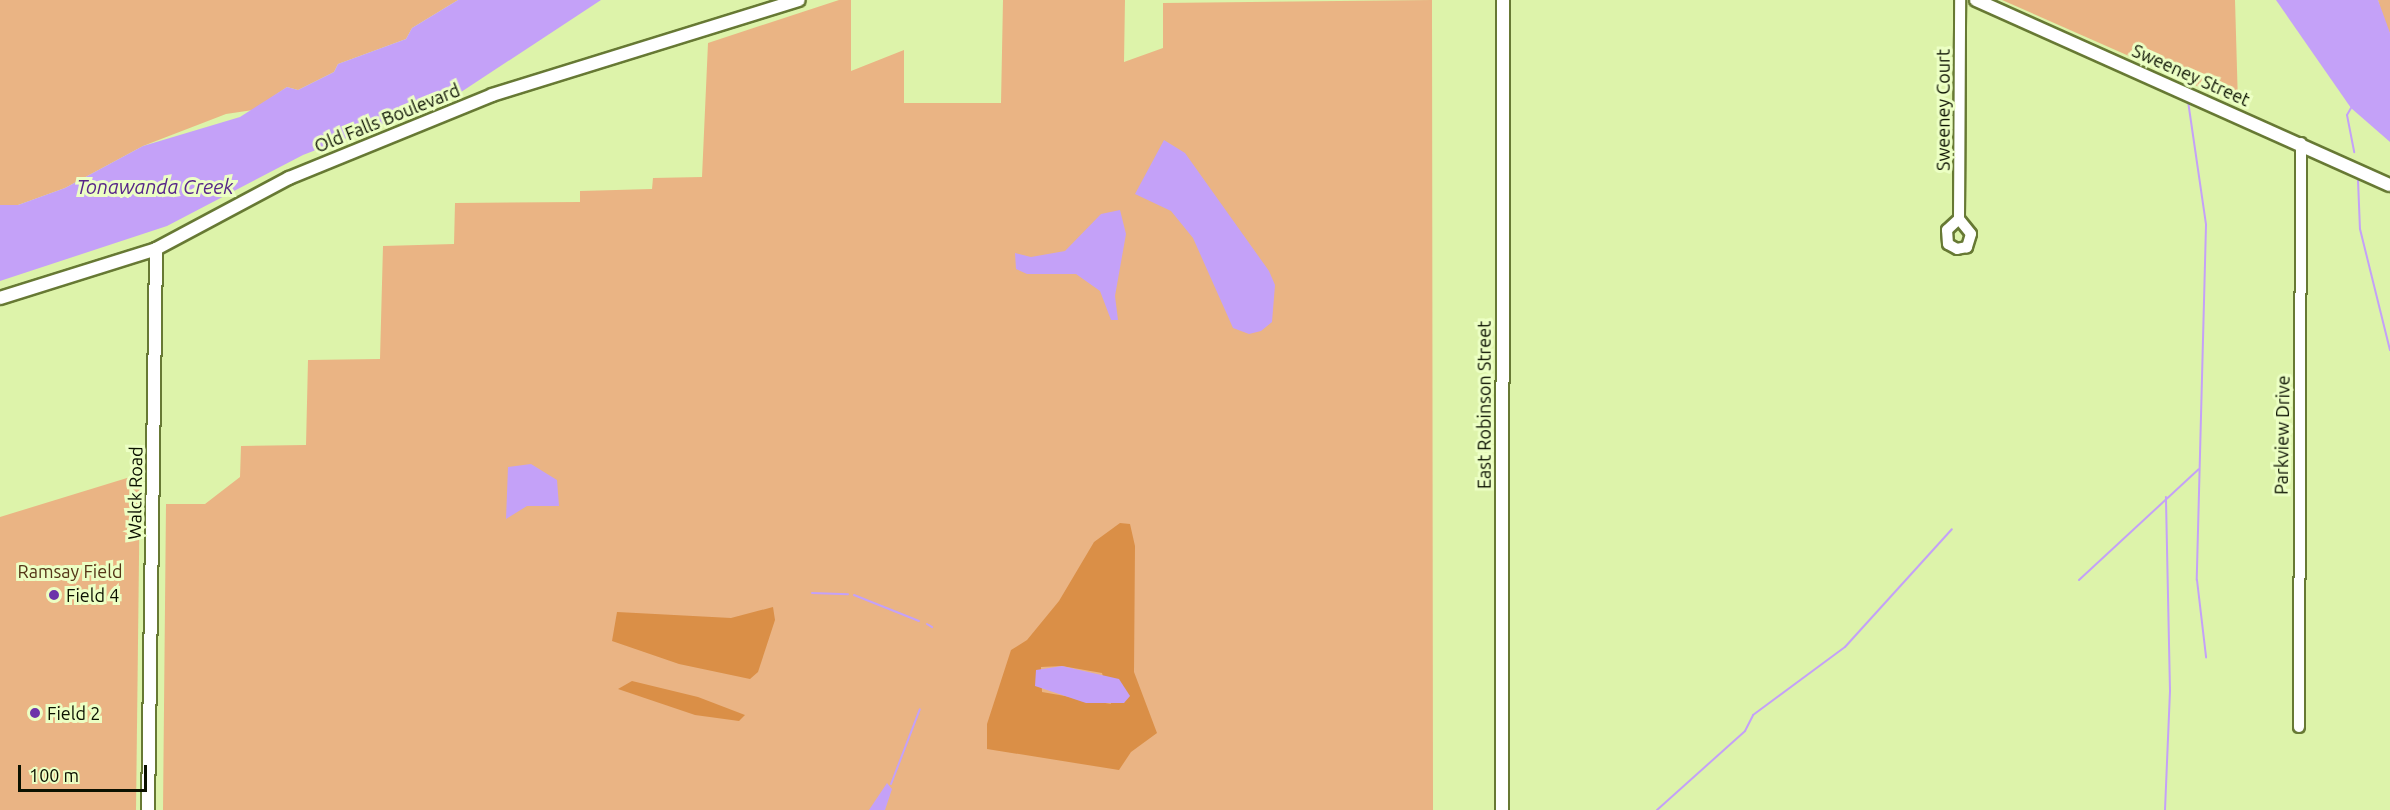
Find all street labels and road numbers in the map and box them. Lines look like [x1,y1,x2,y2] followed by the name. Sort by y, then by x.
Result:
[2129,39,2253,111] street label: Sweeney Street
[1932,49,1954,171] street label: Sweeney Court
[311,79,463,157] street label: Old Falls Boulevard
[1473,321,1495,489] street label: East Robinson Street
[2270,375,2294,495] street label: Parkview Drive
[123,446,147,540] street label: Walck Road

